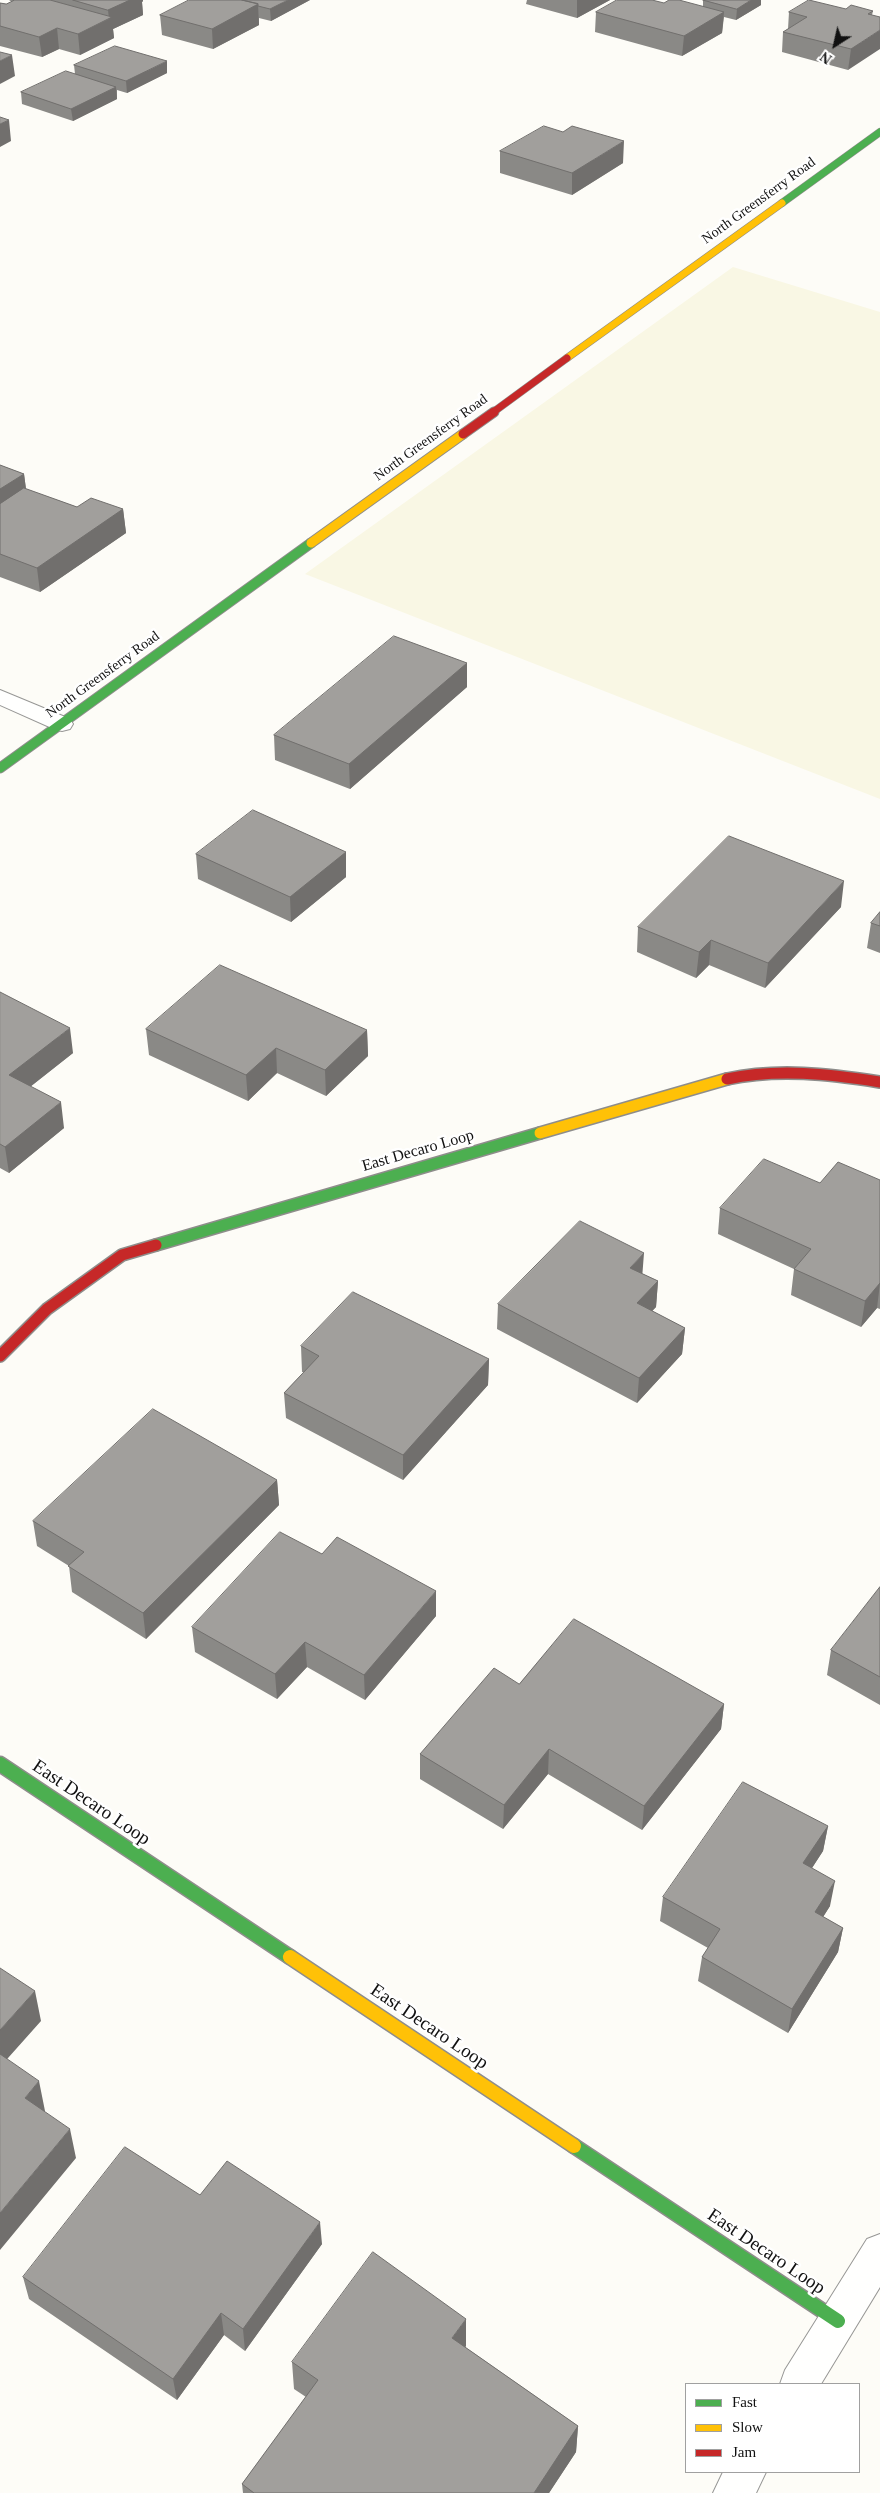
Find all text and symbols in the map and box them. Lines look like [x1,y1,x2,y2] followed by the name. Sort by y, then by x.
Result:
[810,20,860,70] north arrow
[818,49,835,67] text: N
[699,154,819,248] street label: North Greensferry Road
[371,391,491,485] street label: North Greensferry Road
[43,628,163,722] street label: North Greensferry Road
[360,1126,476,1176] street label: East Decaro Loop
[28,1755,154,1851] street label: East Decaro Loop
[366,1979,492,2075] street label: East Decaro Loop
[703,2204,829,2300] street label: East Decaro Loop
[685,2383,860,2473] legend
[732,2394,757,2410] text: Fast
[732,2419,763,2435] text: Slow
[732,2444,756,2460] text: Jam

